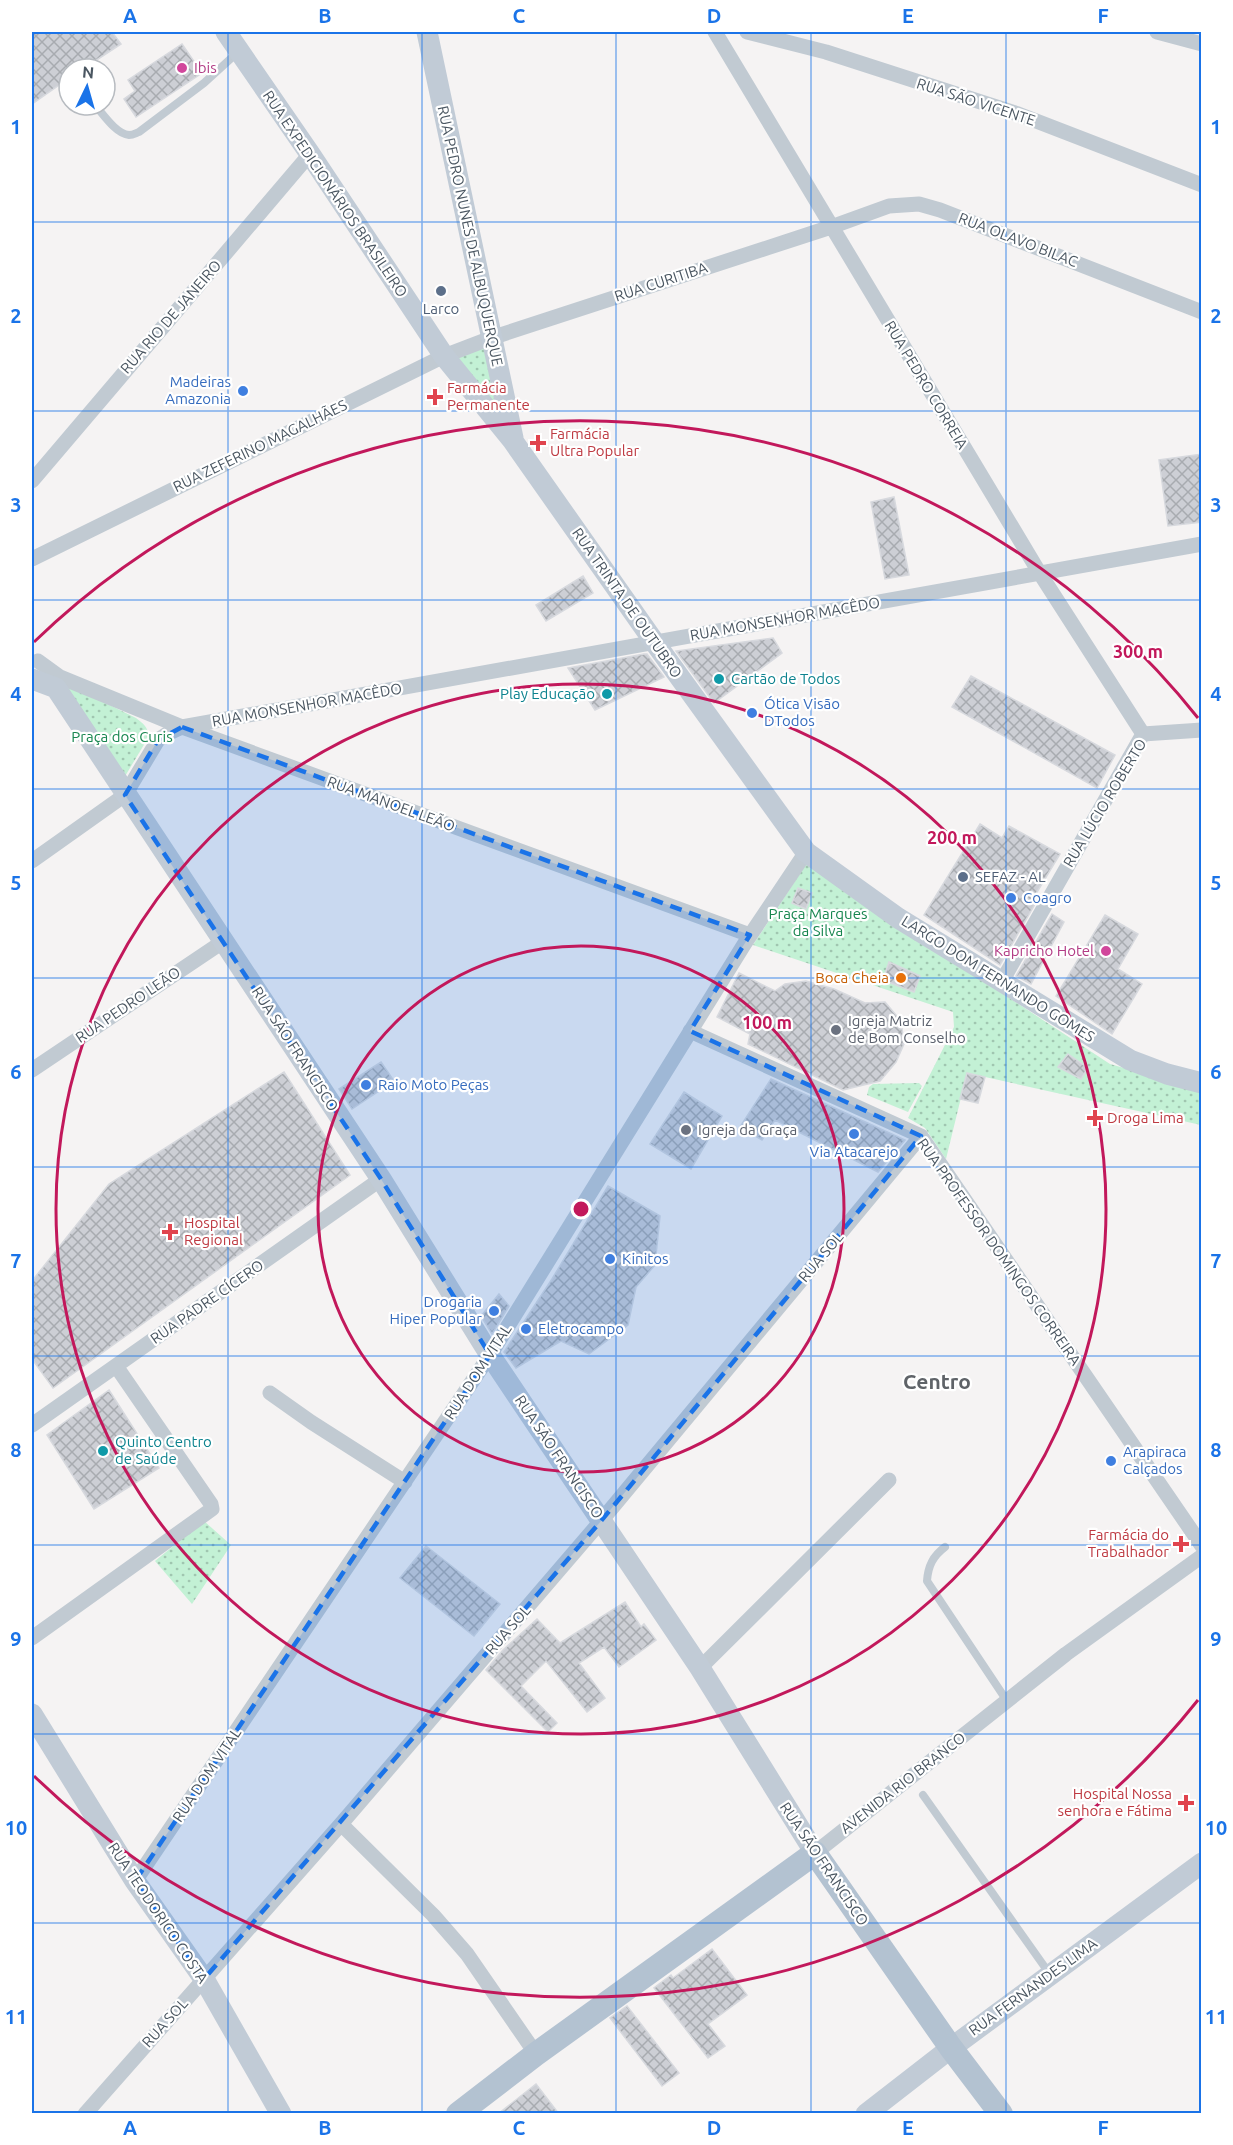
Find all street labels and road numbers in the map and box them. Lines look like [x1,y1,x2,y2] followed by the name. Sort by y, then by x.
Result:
[915,74,1038,129] street label: RUA SÃO VICENTE
[260,87,411,300] street label: RUA EXPEDICIONÁRIOS BRASILEIRO
[435,104,506,368] street label: RUA PEDRO NUNES DE ALBUQUERQUE
[956,209,1080,270] street label: RUA OLAVO BILAC
[117,257,224,377] street label: RUA RIO DE JANEIRO
[612,258,710,305] street label: RUA CURITIBA
[881,318,972,452] street label: RUA PEDRO CORREIA
[170,396,350,495] street label: RUA ZEFERINO MAGALHÃES
[569,524,686,681] street label: RUA TRINTA DE OUTUBRO
[689,593,881,644] street label: RUA MONSENHOR MACÊDO
[211,679,403,730] street label: RUA MONSENHOR MACÊDO
[1060,736,1150,870] street label: RUA LÚCIO ROBERTO
[325,772,457,835] street label: RUA MANOEL LEÃO
[899,912,1098,1045] street label: LARGO DOM FERNANDO GOMES
[72,963,183,1046] street label: RUA PEDRO LEÃO
[249,983,342,1114] street label: RUA SÃO FRANCISCO
[914,1135,1085,1369] street label: RUA PROFESSOR DOMINGOS CORREIRA
[795,1228,847,1285] street label: RUA SOL
[147,1256,267,1347] street label: RUA PADRE CÍCERO
[441,1321,515,1422] street label: RUA DOM VITAL
[512,1392,607,1522] street label: RUA SÃO FRANCISCO
[482,1601,534,1658] street label: RUA SOL
[169,1724,245,1825] street label: RUA DOM VITAL
[837,1729,969,1837] street label: AVENIDA RIO BRANCO
[777,1799,872,1929] street label: RUA SÃO FRANCISCO
[105,1839,212,1987] street label: RUA TEODORICO COSTA
[965,1934,1100,2039] street label: RUA FERNANDES LIMA
[138,1994,191,2051] street label: RUA SOL

